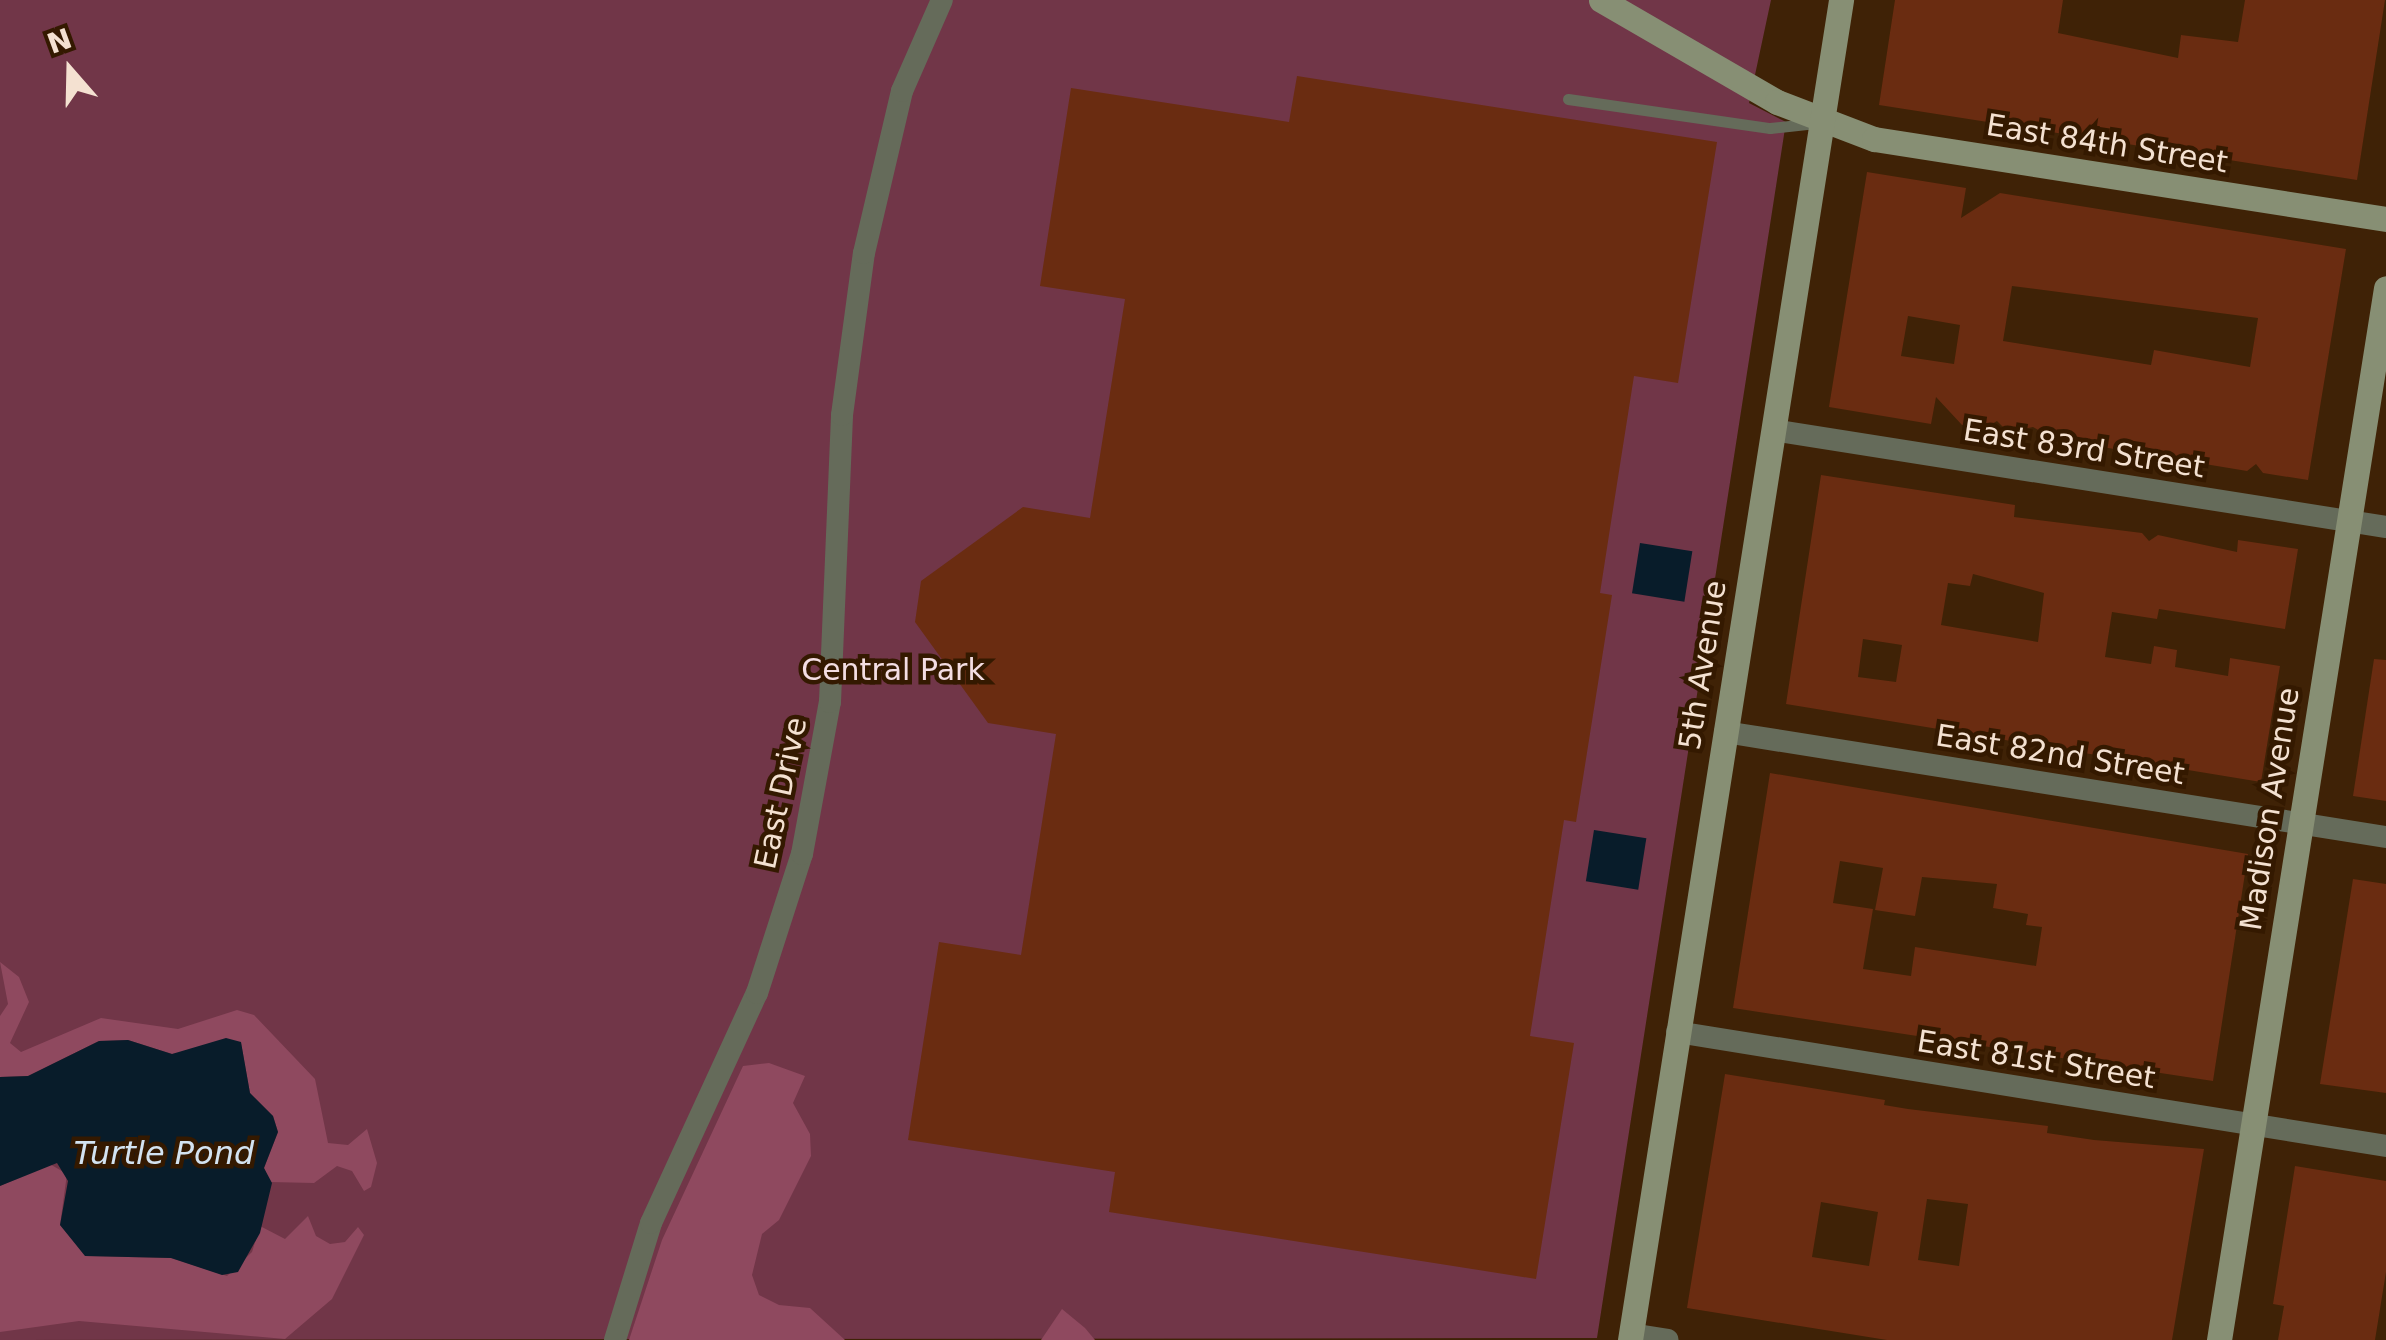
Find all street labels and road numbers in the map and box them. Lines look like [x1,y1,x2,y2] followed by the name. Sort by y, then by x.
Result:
[1984,107,2230,181] street label: East 84th Street
[1961,412,2207,486] street label: East 83rd Street
[1672,578,1734,752] street label: 5th Avenue
[2233,685,2307,933] street label: Madison Avenue
[747,714,815,872] street label: East Drive
[1933,718,2187,792] street label: East 82nd Street
[1914,1023,2158,1097] street label: East 81st Street

